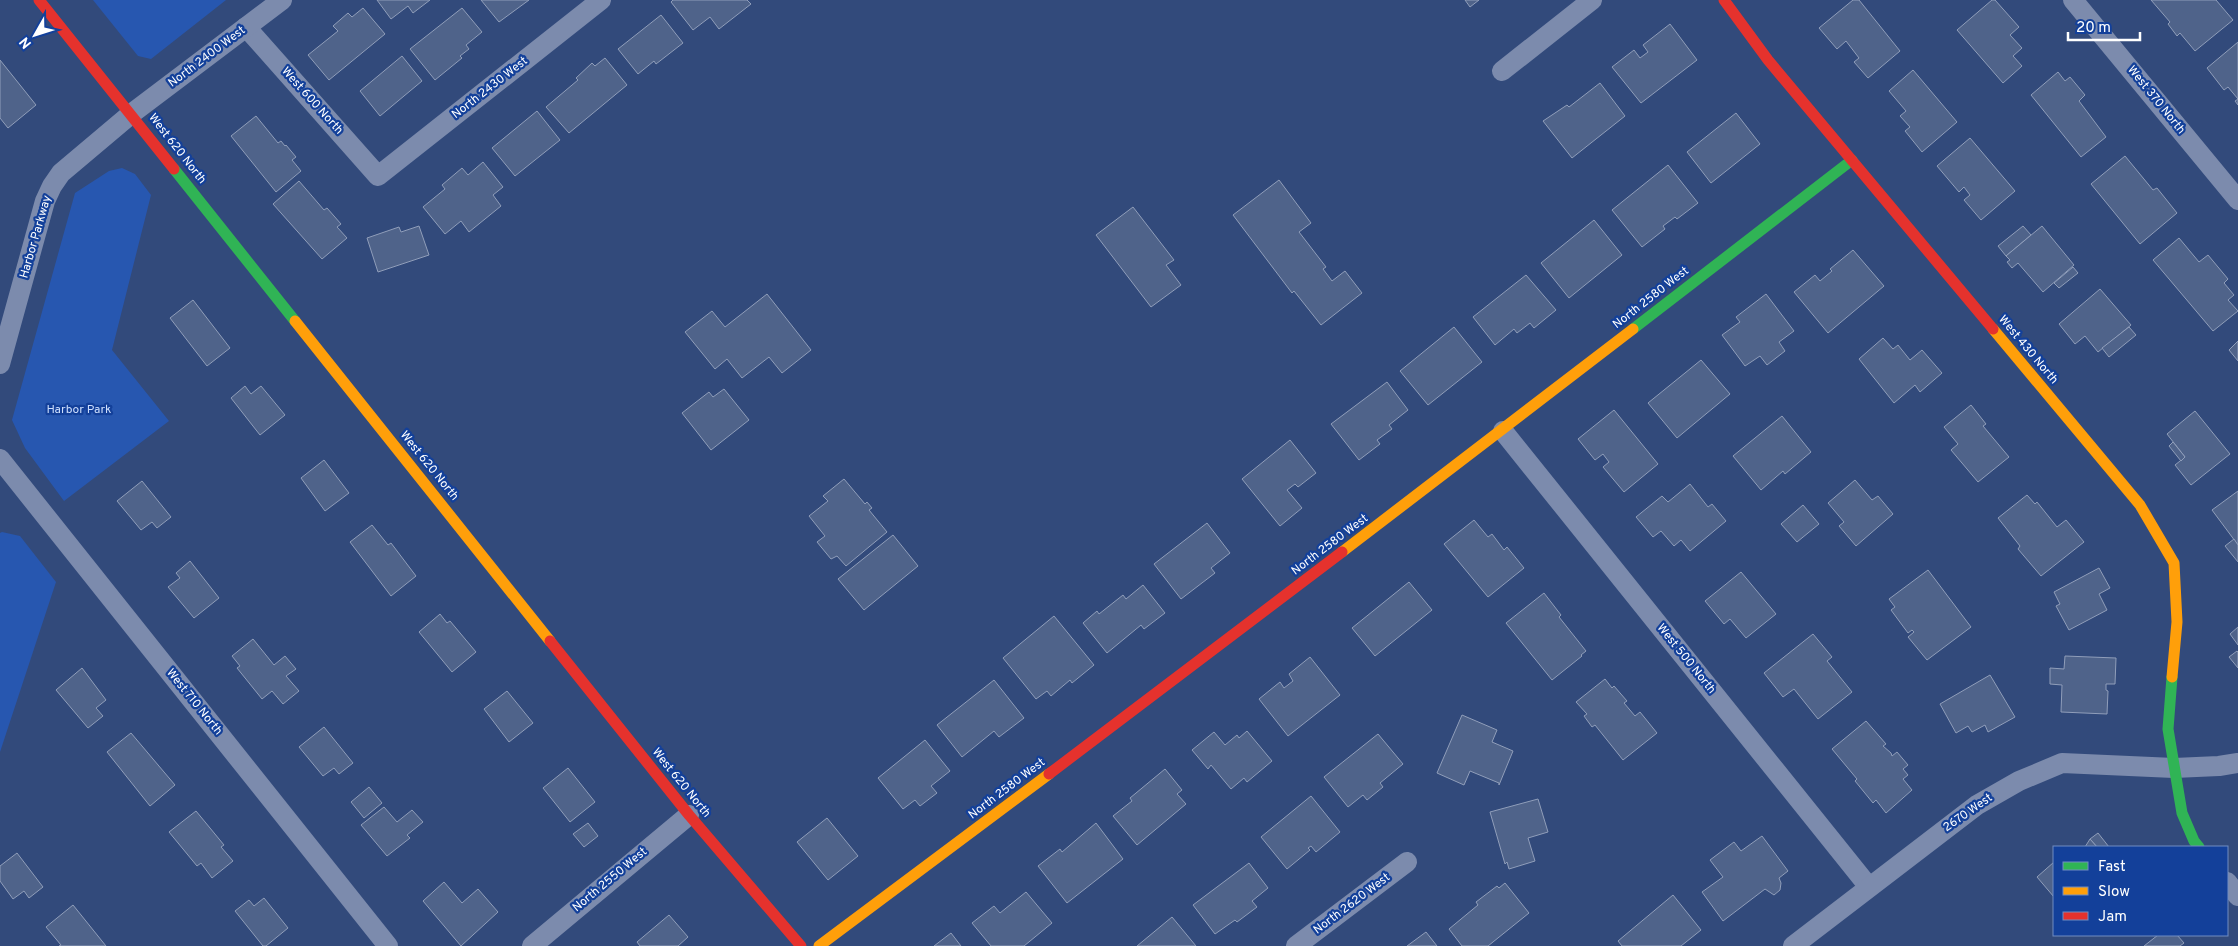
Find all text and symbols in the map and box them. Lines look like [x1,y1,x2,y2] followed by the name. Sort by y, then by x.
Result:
[10,10,60,60] north arrow
[2068,10,2140,42] scale bar
[2076,19,2111,38] text: 20 m
[165,23,249,91] street label: North 2400 West
[16,33,36,51] text: N
[449,53,531,123] street label: North 2430 West
[2123,62,2189,138] street label: West 370 North
[277,64,347,138] street label: West 600 North
[144,111,210,187] street label: West 620 North
[16,194,56,280] street label: Harbor Parkway
[1610,263,1692,333] street label: North 2580 West
[1994,312,2062,388] street label: West 430 North
[47,402,111,418] park label: Harbor Park
[396,428,462,504] street label: West 620 North
[1288,511,1372,579] street label: North 2580 West
[1653,621,1719,697] street label: West 500 North
[162,665,226,739] street label: West 710 North
[648,745,714,821] street label: West 620 North
[965,755,1049,823] street label: North 2580 West
[1940,790,1996,836] street label: 2670 West
[569,844,651,916] street label: North 2550 West
[2053,846,2228,936] legend
[2098,858,2126,877] text: Fast
[1310,870,1394,938] street label: North 2620 West
[2098,883,2130,902] text: Slow
[2098,908,2127,927] text: Jam

